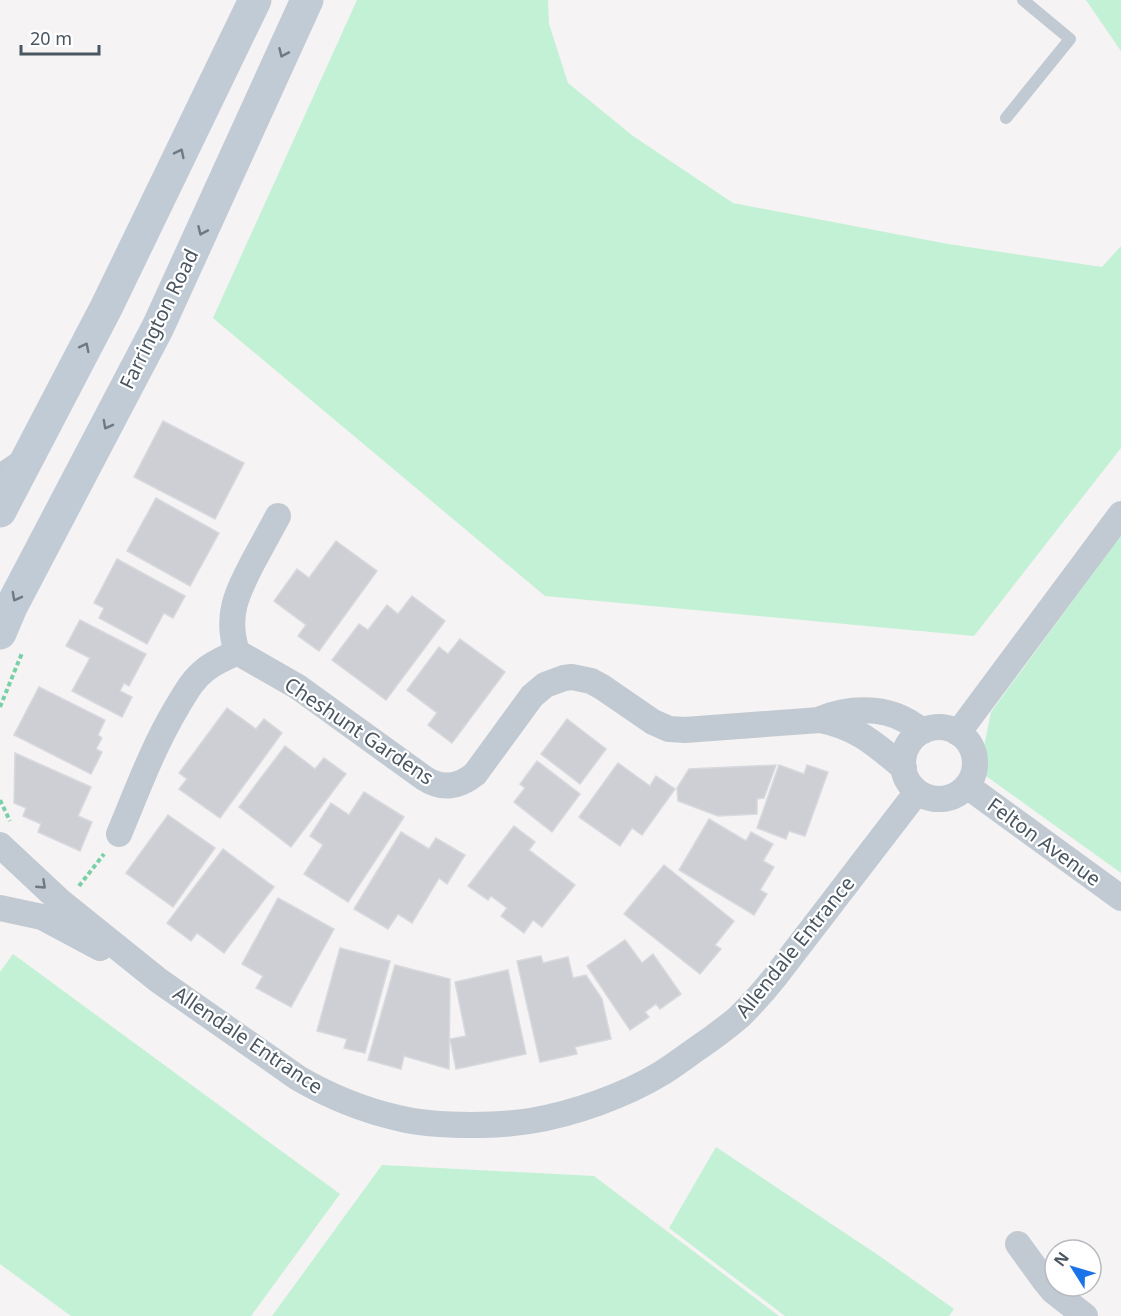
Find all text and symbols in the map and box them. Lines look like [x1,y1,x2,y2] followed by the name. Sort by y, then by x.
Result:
[21,18,99,56] scale bar
[30,26,72,50] text: 20 m
[278,47,290,58] one-way arrow
[173,149,185,160] one-way arrow
[197,224,209,235] one-way arrow
[113,244,204,393] street label: Farrington Road
[78,343,89,353] one-way arrow
[103,418,114,429] one-way arrow
[12,591,23,602] one-way arrow
[279,671,439,791] street label: Cheshunt Gardens
[982,791,1106,892] street label: Felton Avenue
[729,870,860,1023] street label: Allendale Entrance
[36,878,46,889] one-way arrow
[168,979,328,1100] street label: Allendale Entrance
[1043,1238,1103,1298] north arrow
[1048,1247,1074,1271] text: N

